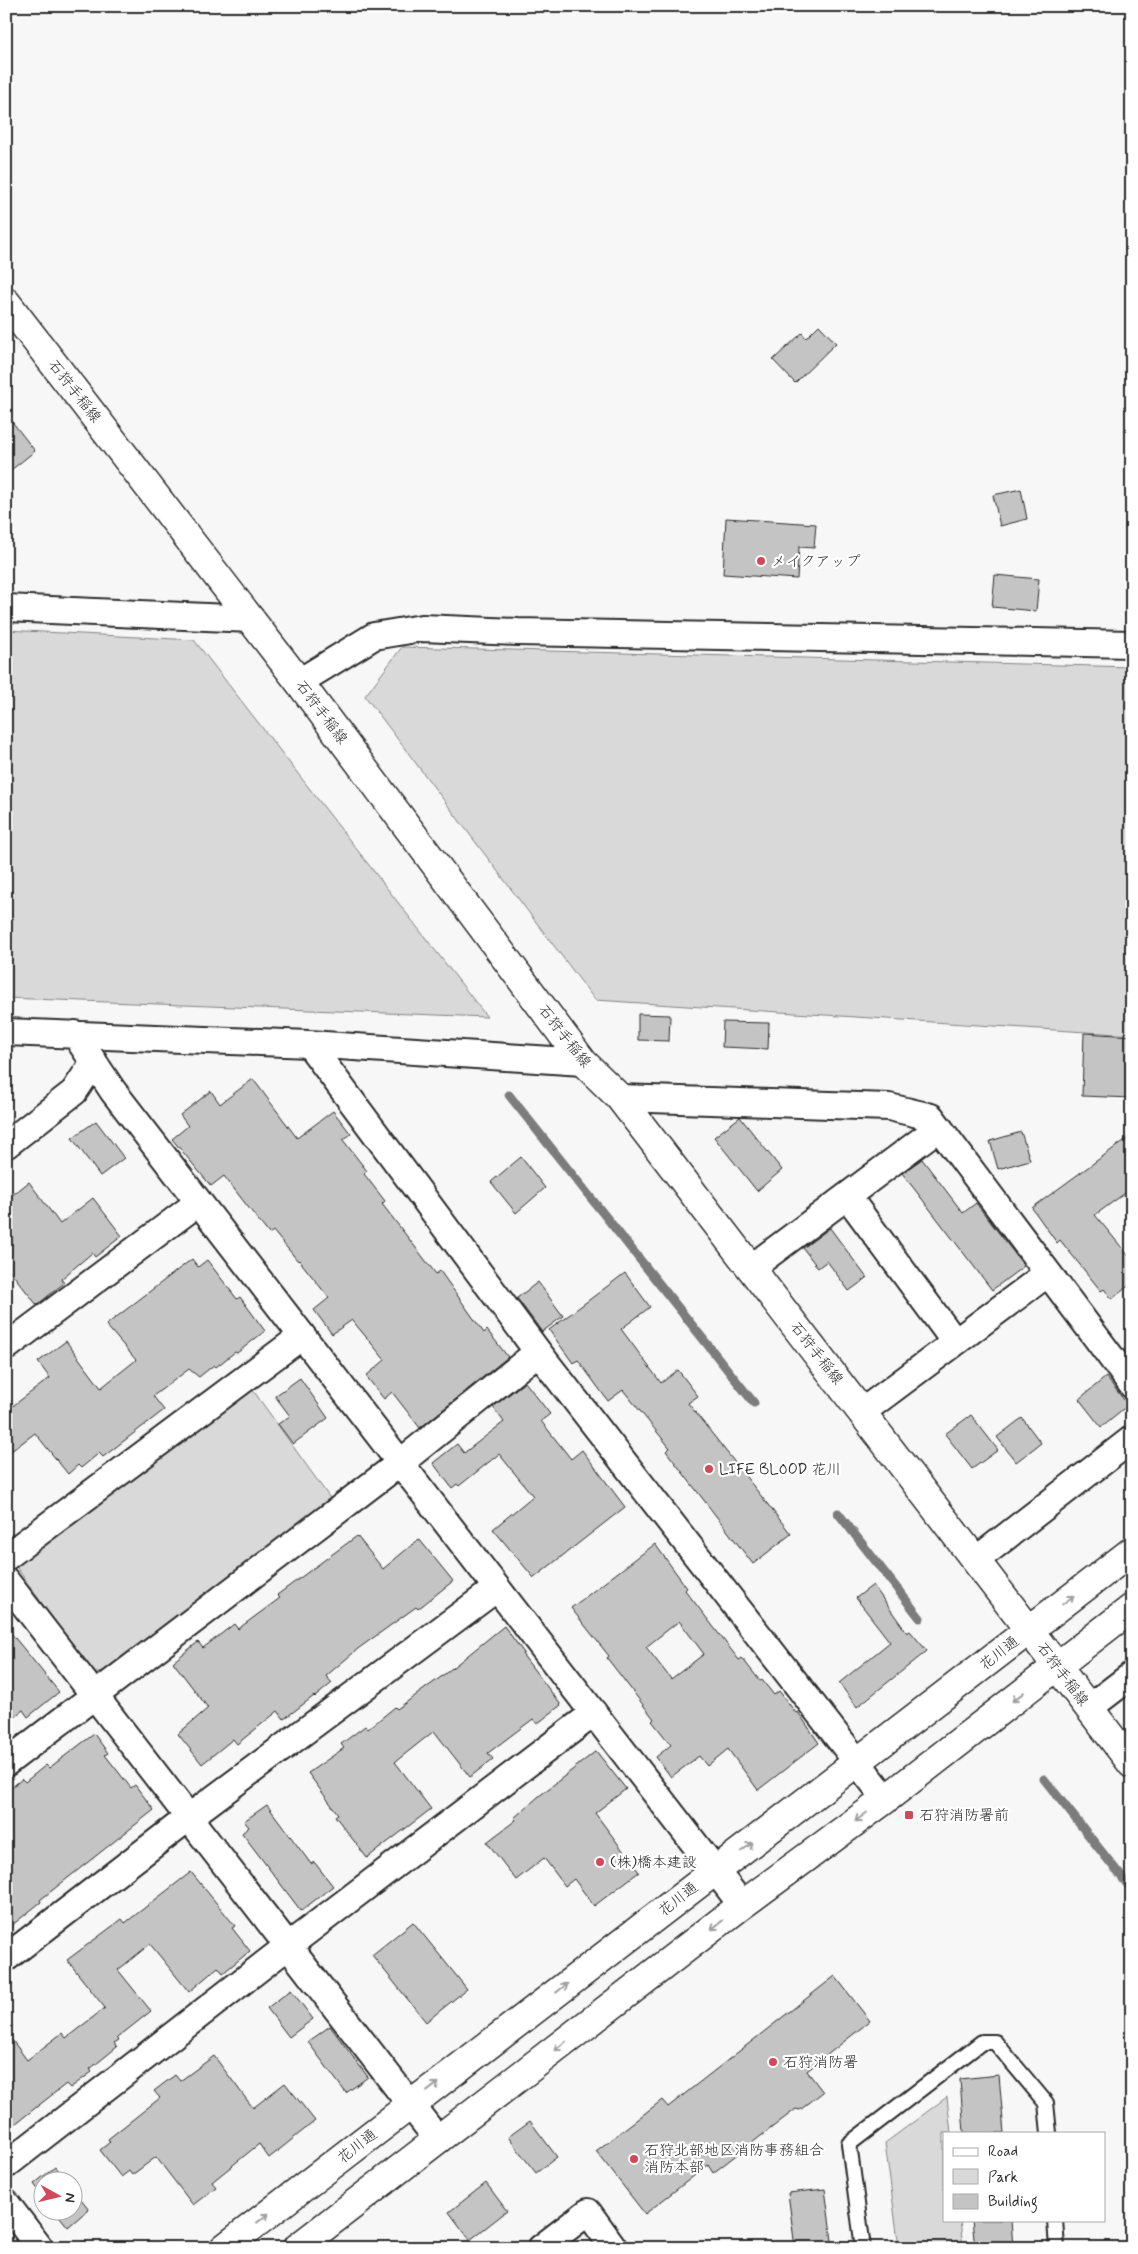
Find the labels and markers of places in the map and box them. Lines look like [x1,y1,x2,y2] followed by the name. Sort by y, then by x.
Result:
[771,552,860,572] place label: メイクアップ
[755,555,767,567] marker: メイクアップ
[719,1460,842,1480] place label: LIFE BLOOD 花川
[703,1463,715,1475] marker: LIFE BLOOD 花川
[919,1806,1009,1826] place label: 石狩消防署前
[903,1809,915,1821] marker: 石狩消防署前
[610,1853,697,1873] place label: (株)橋本建設
[594,1856,606,1868] marker: (株)橋本建設
[783,2053,858,2073] place label: 石狩消防署
[767,2056,779,2068] marker: 石狩消防署
[644,2141,824,2178] place label: 石狩北部地区消防事務組合 消防本部
[628,2153,640,2165] marker: 石狩北部地区消防事務組合 消防本部

